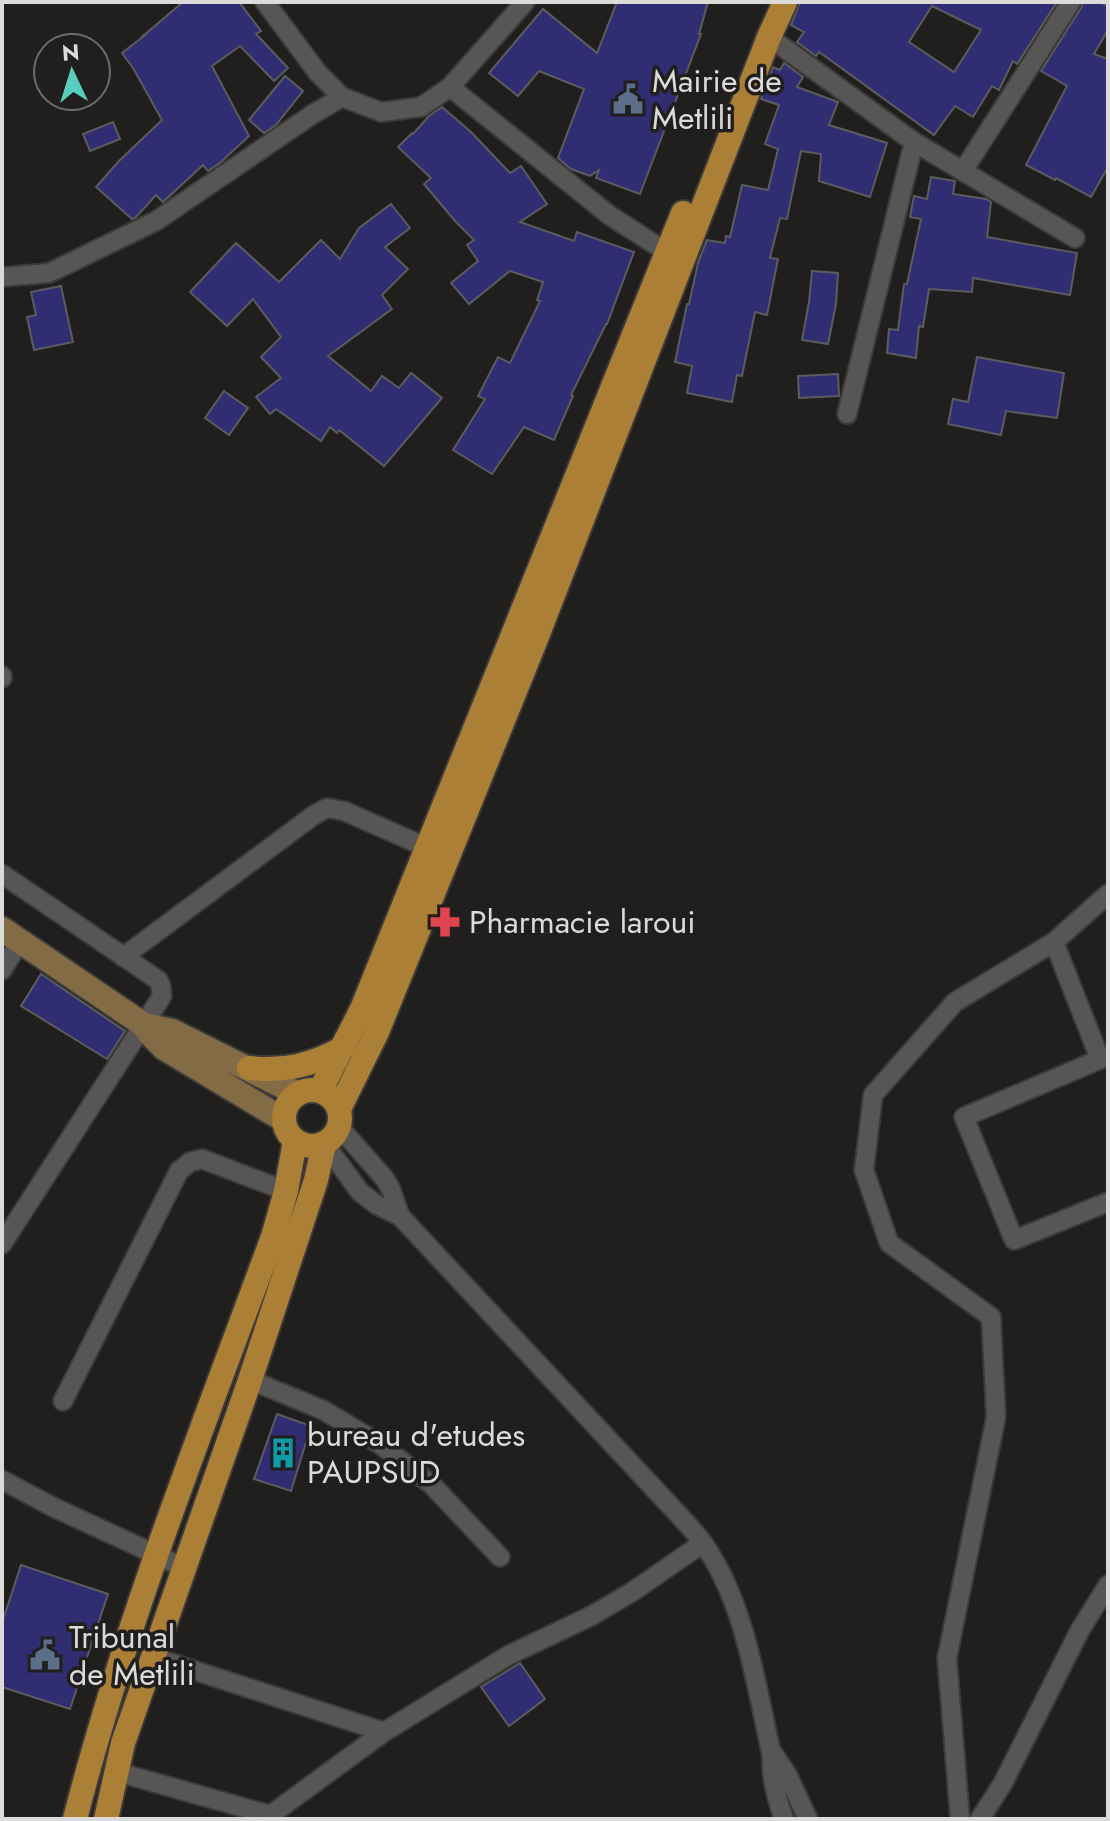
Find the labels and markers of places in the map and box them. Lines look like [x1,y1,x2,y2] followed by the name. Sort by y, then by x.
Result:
[652,58,782,141] place label: Mairie de Metlili
[611,82,645,116] public building icon: Mairie de Metlili
[469,899,696,945] place label: Pharmacie laroui
[428,905,462,939] pharmacy icon: Pharmacie laroui
[307,1412,525,1495] place label: bureau d'etudes PAUPSUD
[266,1436,300,1470] building icon: bureau d'etudes PAUPSUD
[69,1614,195,1697] place label: Tribunal de Metlili
[28,1638,62,1672] public building icon: Tribunal de Metlili

